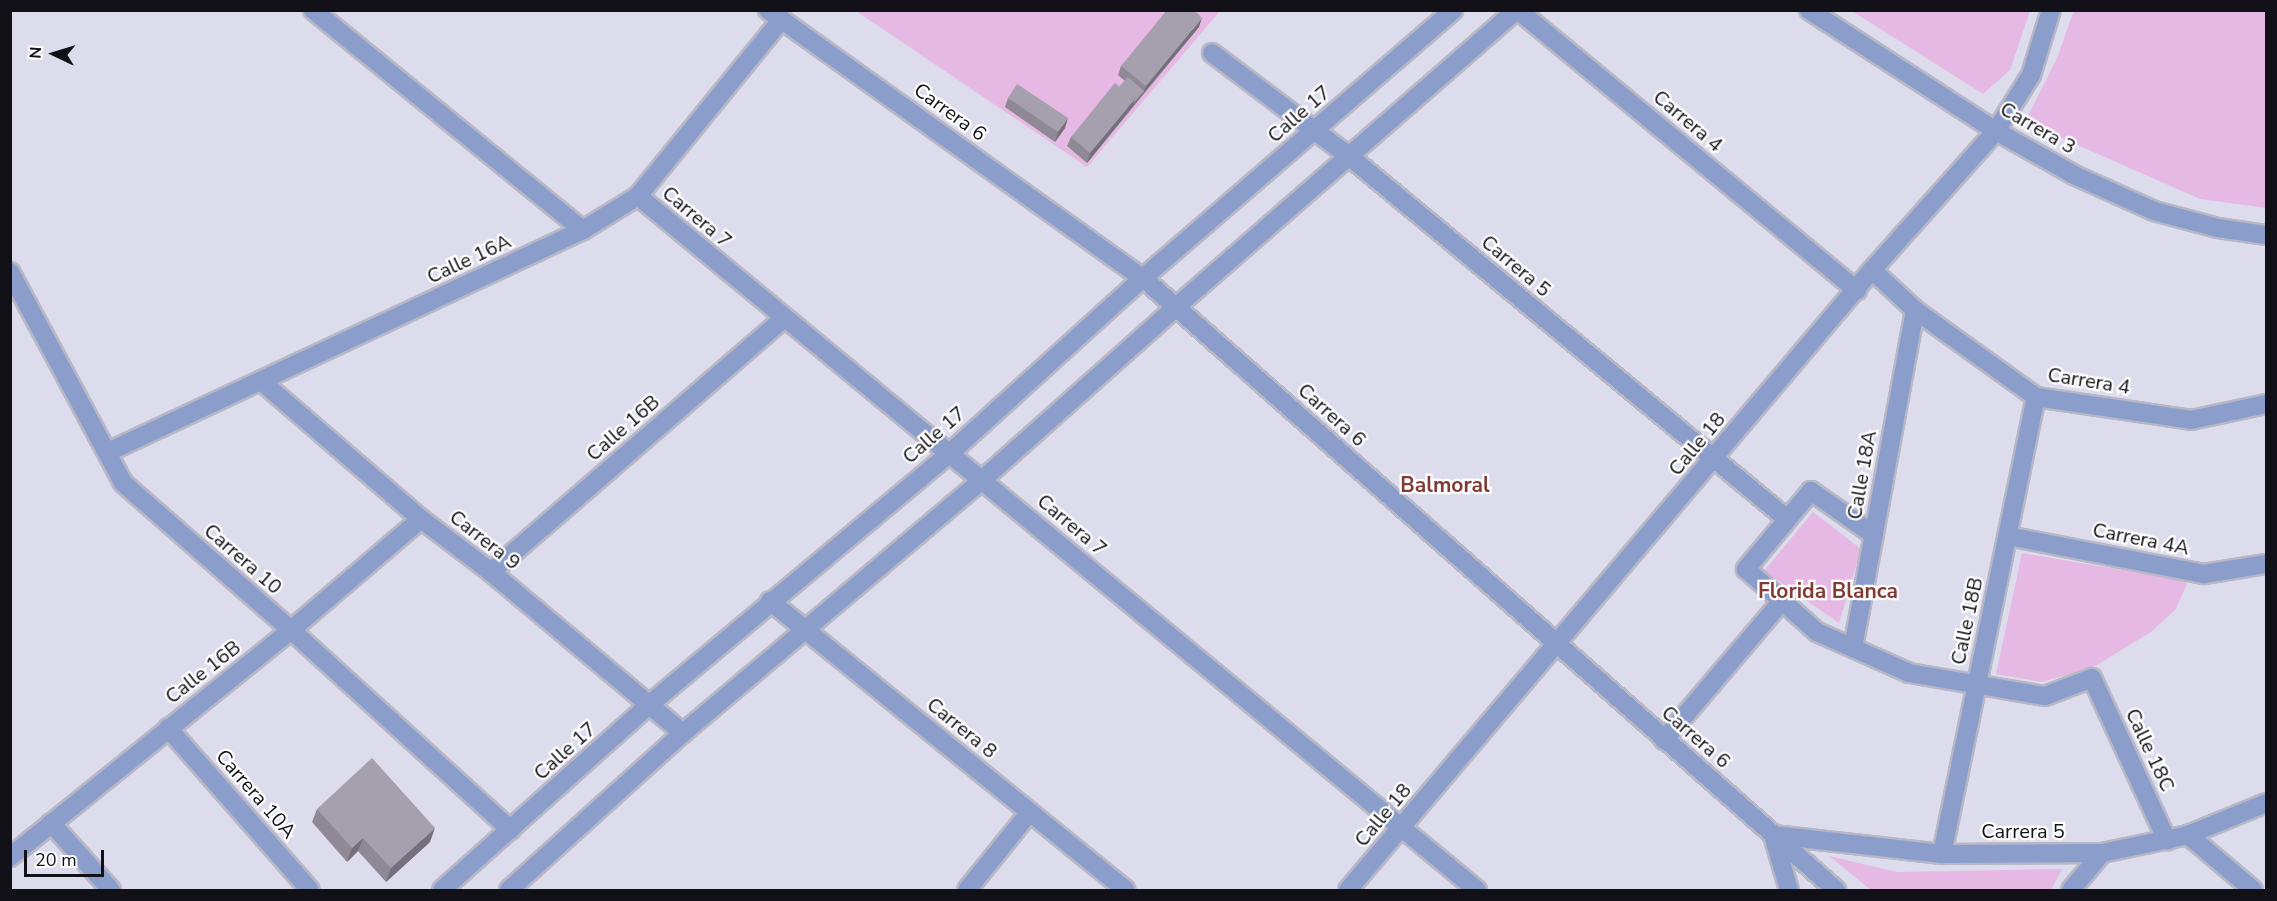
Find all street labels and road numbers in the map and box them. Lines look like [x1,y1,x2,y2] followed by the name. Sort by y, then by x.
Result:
[909,78,991,146] street label: Carrera 6
[1263,80,1335,148] street label: Calle 17
[1648,85,1728,157] street label: Carrera 4
[1996,97,2080,159] street label: Carrera 3
[657,181,737,253] street label: Carrera 7
[423,229,515,289] street label: Calle 16A
[1476,230,1556,302] street label: Carrera 5
[2046,363,2132,399] street label: Carrera 4
[1293,378,1371,452] street label: Carrera 6
[582,390,664,466] street label: Calle 16B
[898,401,970,469] street label: Calle 17
[1664,407,1730,481] street label: Calle 18
[1842,429,1882,521] street label: Calle 18A
[1032,489,1112,561] street label: Carrera 7
[445,505,525,575] street label: Carrera 9
[2091,518,2191,560] street label: Carrera 4A
[199,519,287,599] street label: Carrera 10
[1946,575,1988,667] street label: Calle 18B
[161,635,245,709] street label: Calle 16B
[922,692,1002,764] street label: Carrera 8
[1657,701,1735,773] street label: Carrera 6
[2120,705,2180,795] street label: Calle 18C
[529,717,601,785] street label: Calle 17
[211,745,301,843] street label: Carrera 10A
[1350,778,1416,852] street label: Calle 18
[1981,819,2065,843] street label: Carrera 5

